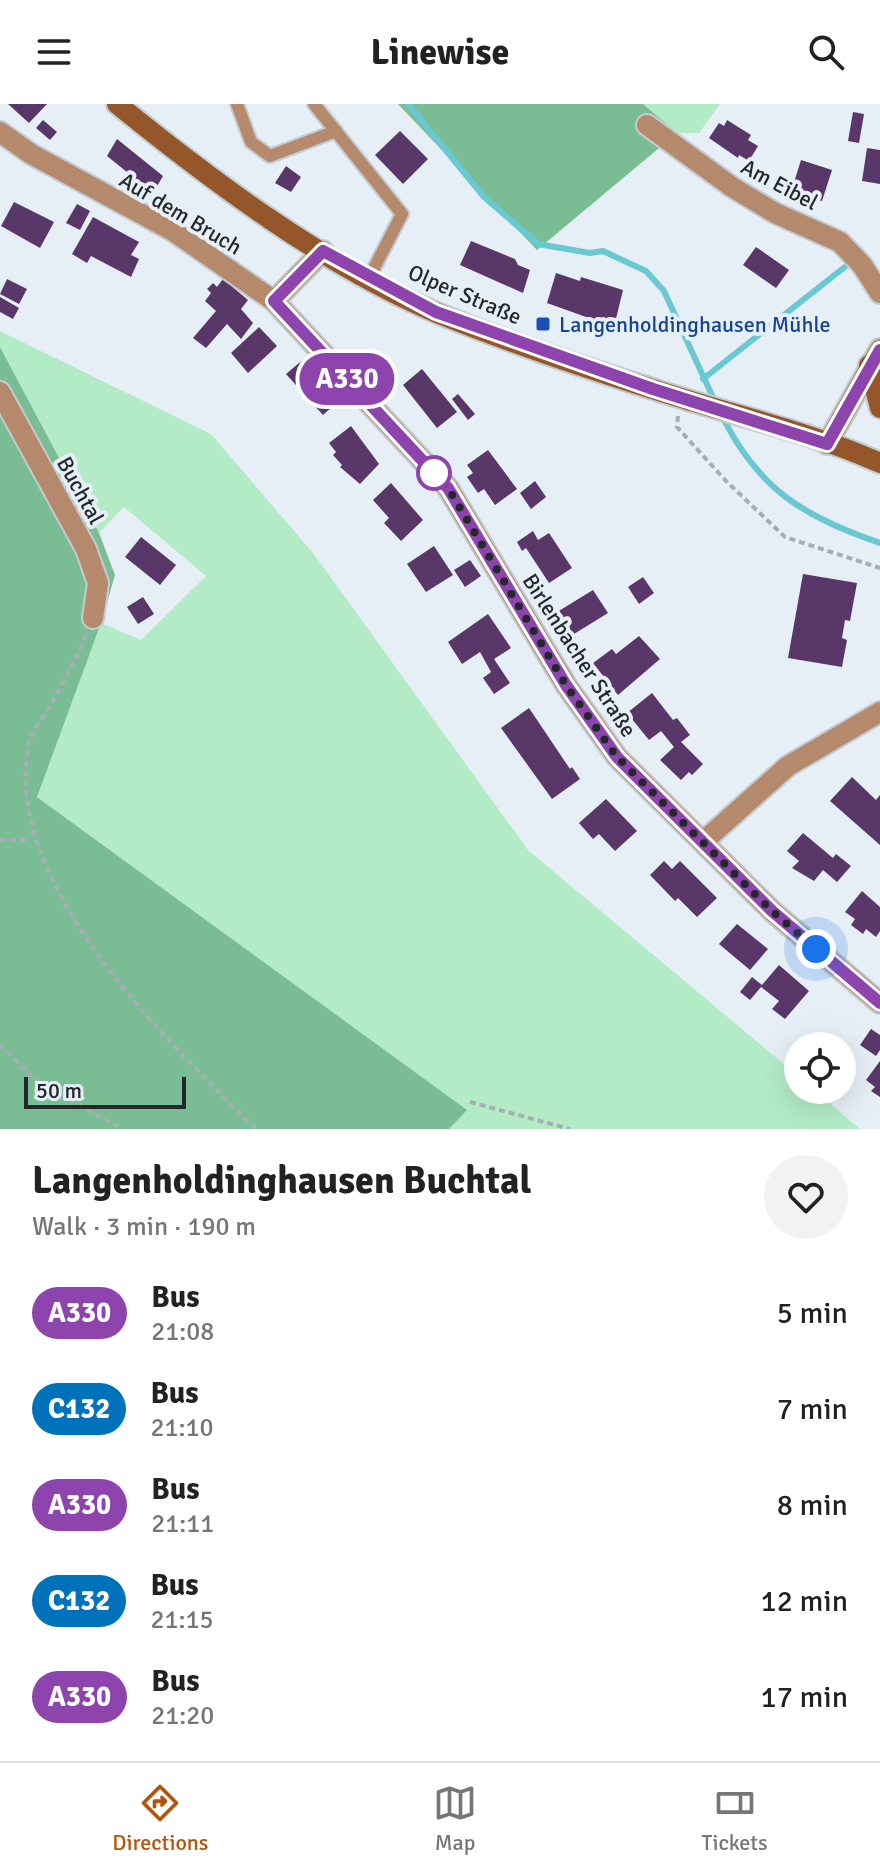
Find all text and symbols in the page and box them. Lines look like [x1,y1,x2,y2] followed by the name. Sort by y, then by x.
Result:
[32,30,76,74] icon: menu
[371,30,509,75] text: Linewise
[804,30,848,74] icon: search
[737,153,823,216] street label: Am Eibel
[115,166,247,261] street label: Auf dem Bruch
[404,259,525,330] street label: Olper Straße
[559,311,831,338] place label: Langenholdinghausen Mühle
[534,315,552,333] marker: Langenholdinghausen Mühle
[291,353,403,405] line badge: A330
[315,362,379,396] text: A330
[51,452,110,529] street label: Buchtal
[417,456,451,490] unlabelled marker
[517,568,642,742] street label: Birlenbacher Straße
[796,929,836,969] your location
[784,1032,856,1104] map controls
[784,1032,856,1104] button: locate
[24,1073,186,1109] scale bar
[36,1077,82,1104] text: 50 m
[764,1155,848,1239] button: heart
[32,1157,531,1204] text: Langenholdinghausen Buchtal
[32,1211,256,1243] text: Walk · 3 min · 190 m
[151,1279,199,1316] text: Bus
[777,1295,848,1332] text: 5 min
[48,1296,111,1330] text: A330
[151,1316,214,1348] text: 21:08
[150,1375,199,1412] text: Bus
[777,1391,848,1428] text: 7 min
[48,1392,110,1426] text: C132
[150,1412,214,1444] text: 21:10
[151,1471,199,1508] text: Bus
[777,1487,848,1524] text: 8 min
[48,1488,111,1522] text: A330
[151,1508,214,1540] text: 21:11
[150,1567,199,1604] text: Bus
[761,1583,848,1620] text: 12 min
[48,1584,110,1618] text: C132
[150,1604,214,1636] text: 21:15
[151,1663,199,1700] text: Bus
[761,1679,848,1716] text: 17 min
[48,1680,111,1714] text: A330
[151,1700,214,1732] text: 21:20
[112,1781,208,1856] tab: Directions
[433,1781,477,1856] tab: Map
[702,1781,768,1856] tab: Tickets

